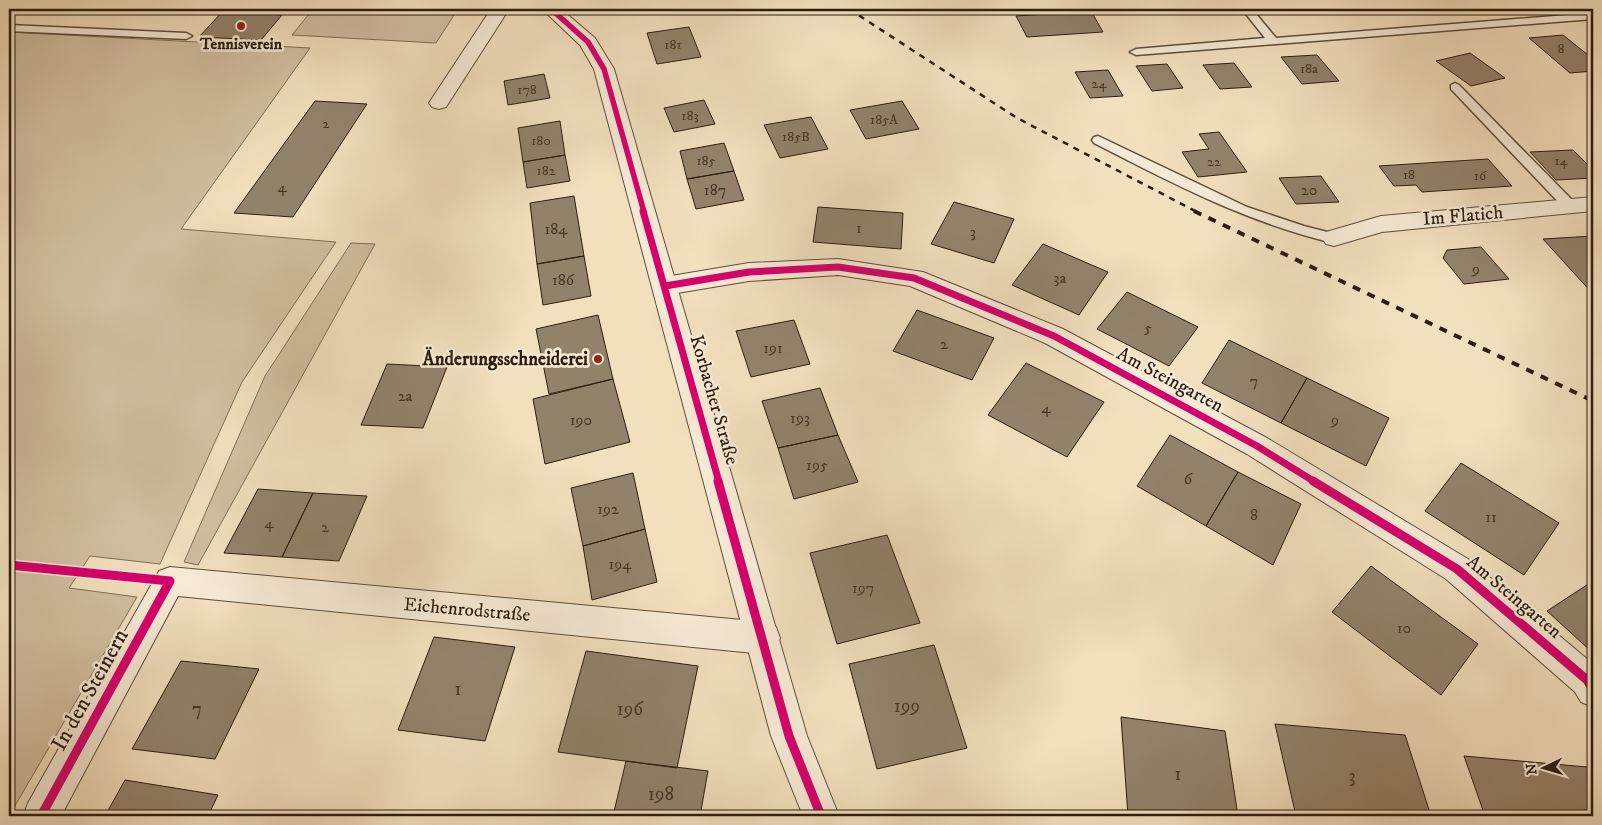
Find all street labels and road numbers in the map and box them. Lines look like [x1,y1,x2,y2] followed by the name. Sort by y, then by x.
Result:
[1422,201,1504,231] street label: Im Flatich
[684,332,744,468] street label: Korbacher Straße
[1113,342,1227,418] street label: Am Steingarten
[1462,550,1566,644] street label: Am Steingarten
[403,593,531,627] street label: Eichenrodstraße
[45,624,135,756] street label: In den Steinern

